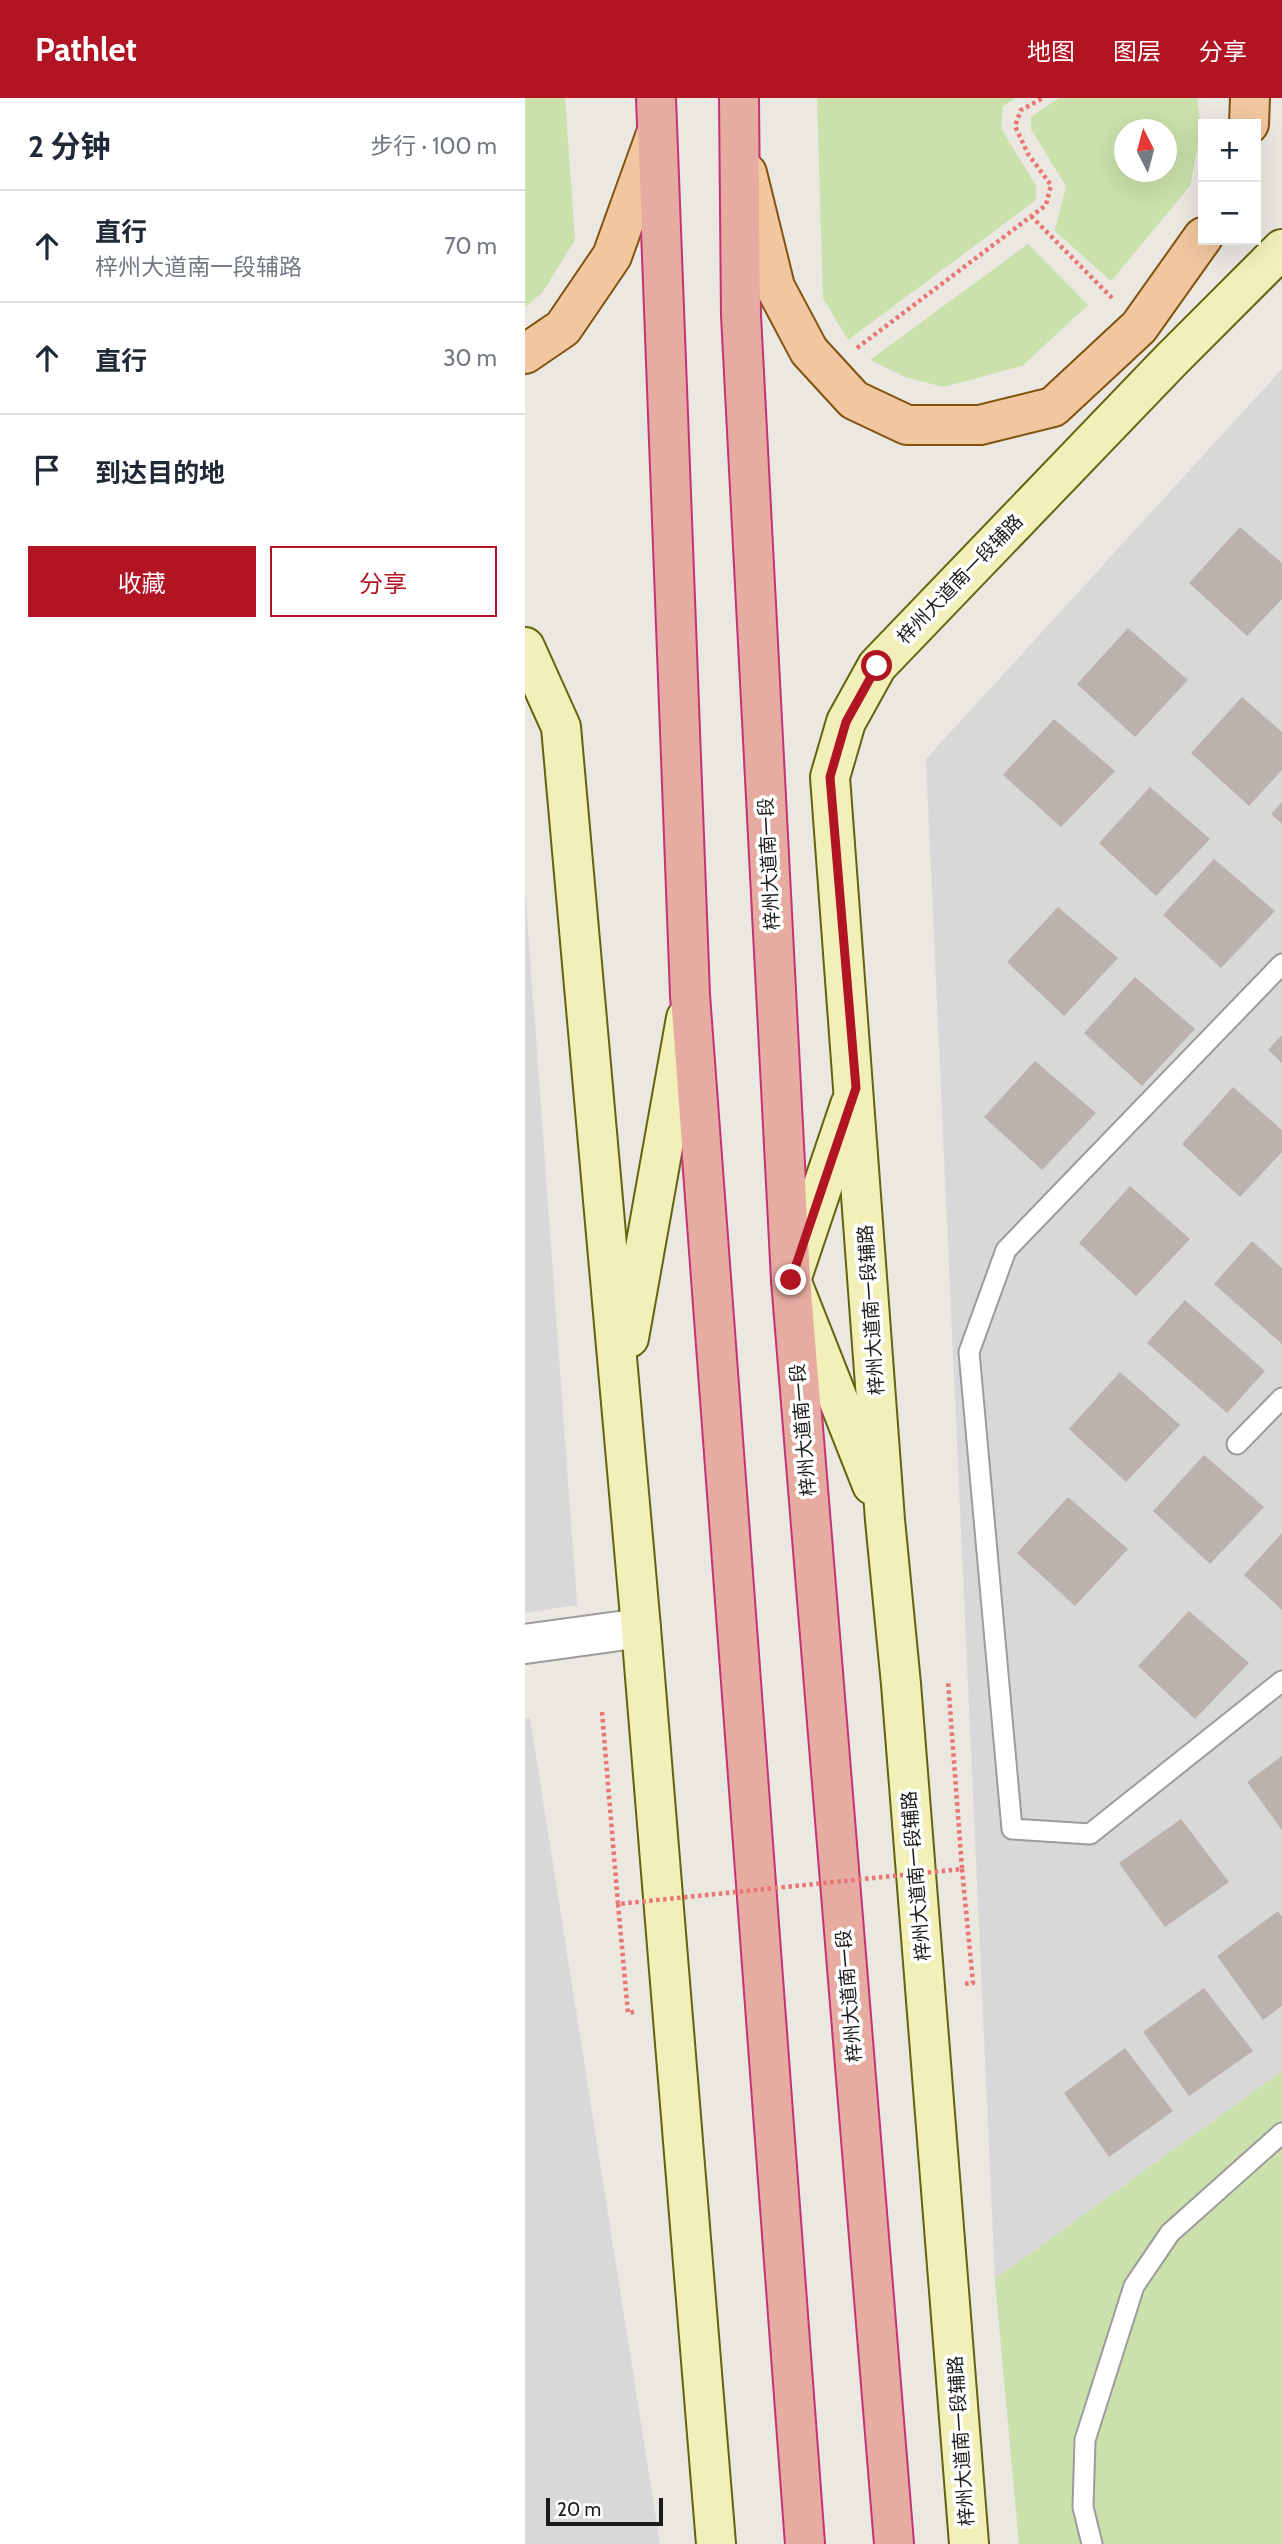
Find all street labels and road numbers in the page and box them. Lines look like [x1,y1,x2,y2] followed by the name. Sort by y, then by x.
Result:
[892,510,1028,648] street label: 梓州大道南一段辅路
[754,797,784,931] street label: 梓州大道南一段
[854,1224,888,1396] street label: 梓州大道南一段辅路
[786,1363,820,1497] street label: 梓州大道南一段
[897,1790,935,1962] street label: 梓州大道南一段辅路
[832,1929,866,2063] street label: 梓州大道南一段
[944,2355,978,2527] street label: 梓州大道南一段辅路

